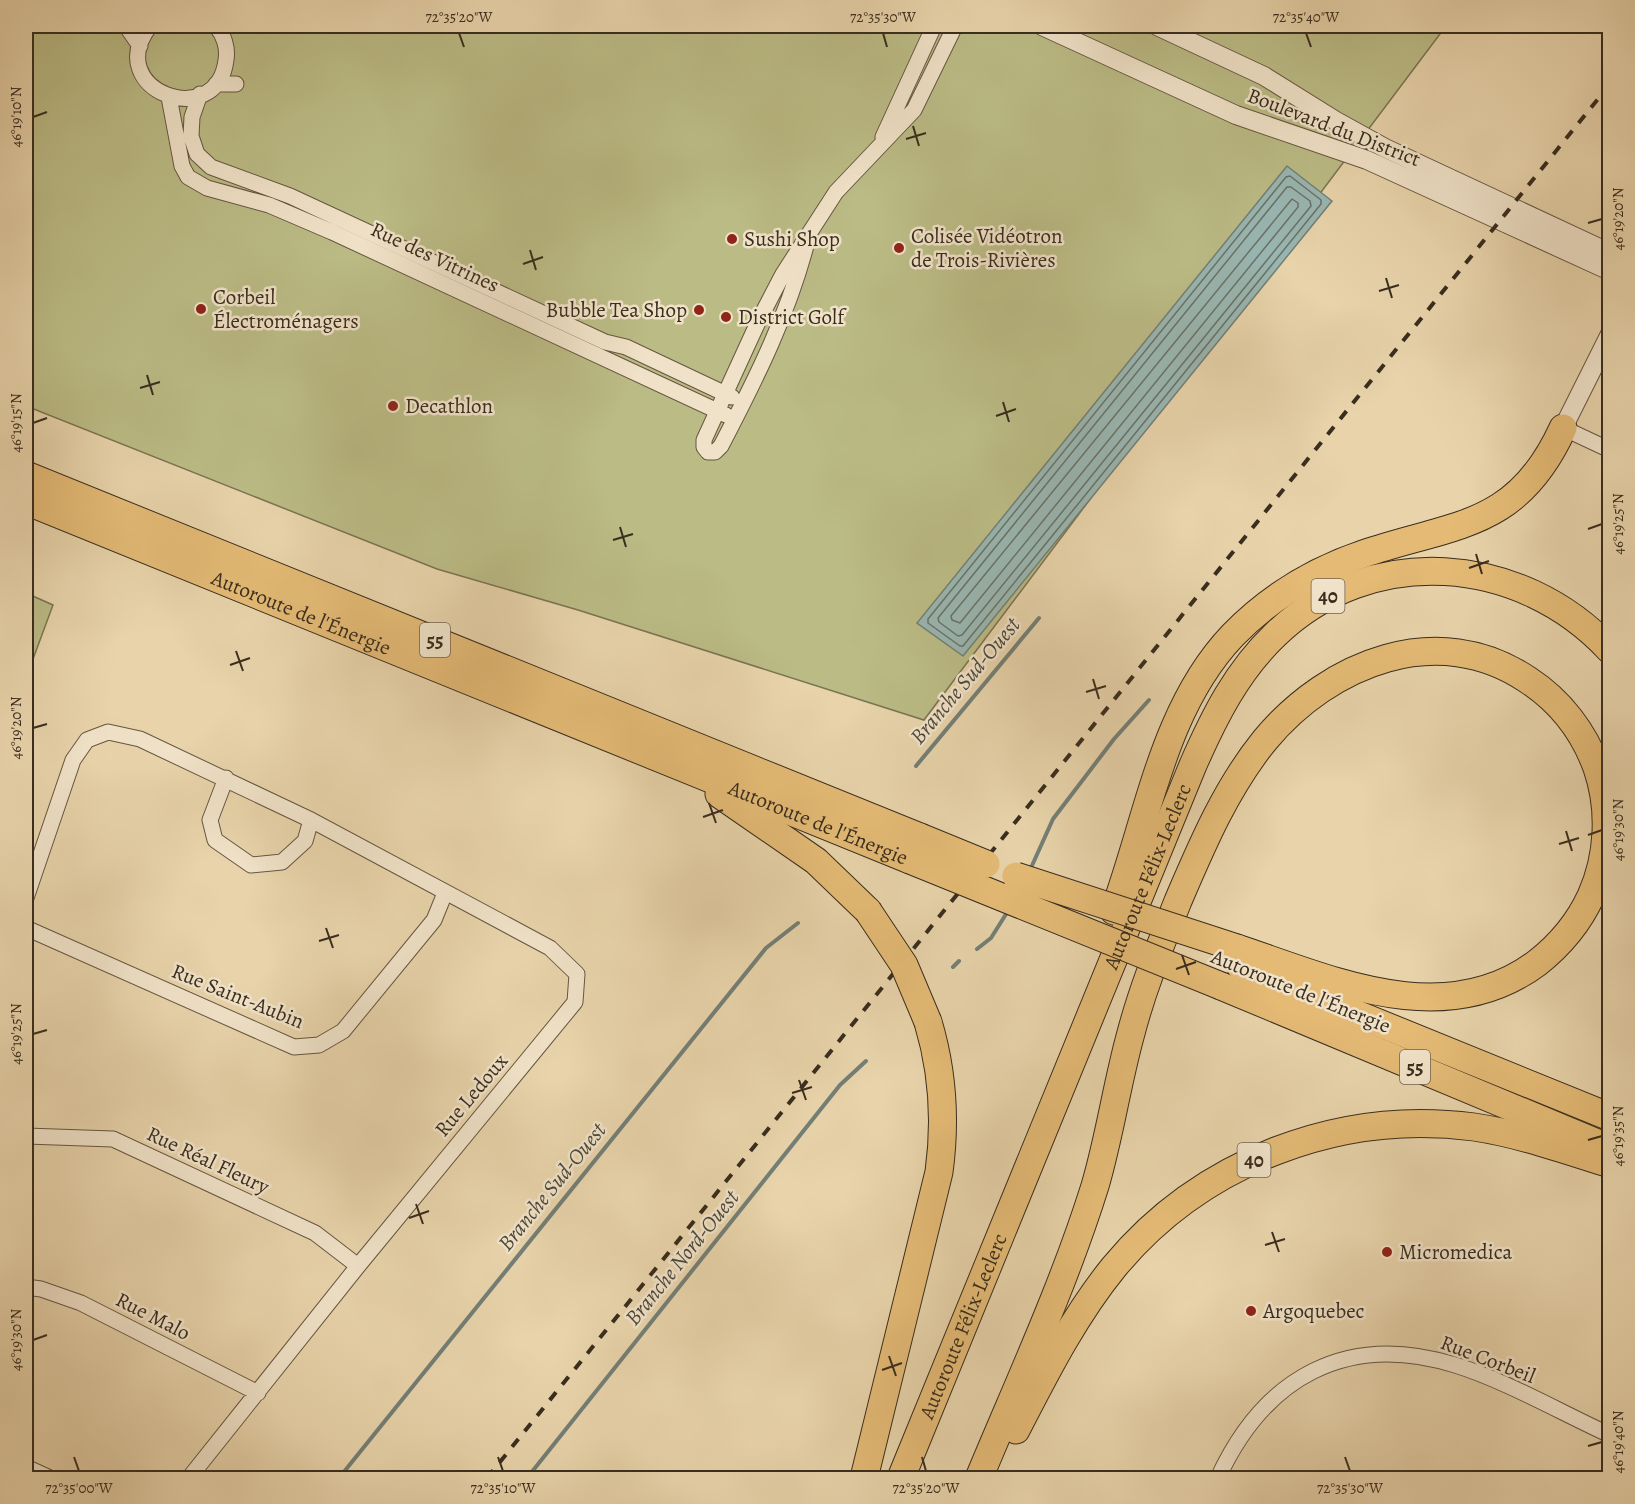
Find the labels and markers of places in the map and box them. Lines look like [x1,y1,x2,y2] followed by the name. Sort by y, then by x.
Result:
[911,222,1062,274] place label: Colisée Vidéotron de Trois-Rivières
[744,225,840,253] place label: Sushi Shop
[725,232,739,246] marker: Sushi Shop
[892,241,906,255] marker: Colisée Vidéotron de Trois-Rivières
[213,283,359,335] place label: Corbeil Électroménagers
[546,296,687,324] place label: Bubble Tea Shop
[194,302,208,316] marker: Corbeil Électroménagers
[692,303,706,317] marker: Bubble Tea Shop
[738,303,847,331] place label: District Golf
[719,310,733,324] marker: District Golf
[405,392,493,420] place label: Decathlon
[386,399,400,413] marker: Decathlon
[1399,1238,1512,1266] place label: Micromedica
[1380,1245,1394,1259] marker: Micromedica
[1262,1297,1365,1325] place label: Argoquebec
[1244,1304,1258,1318] marker: Argoquebec

